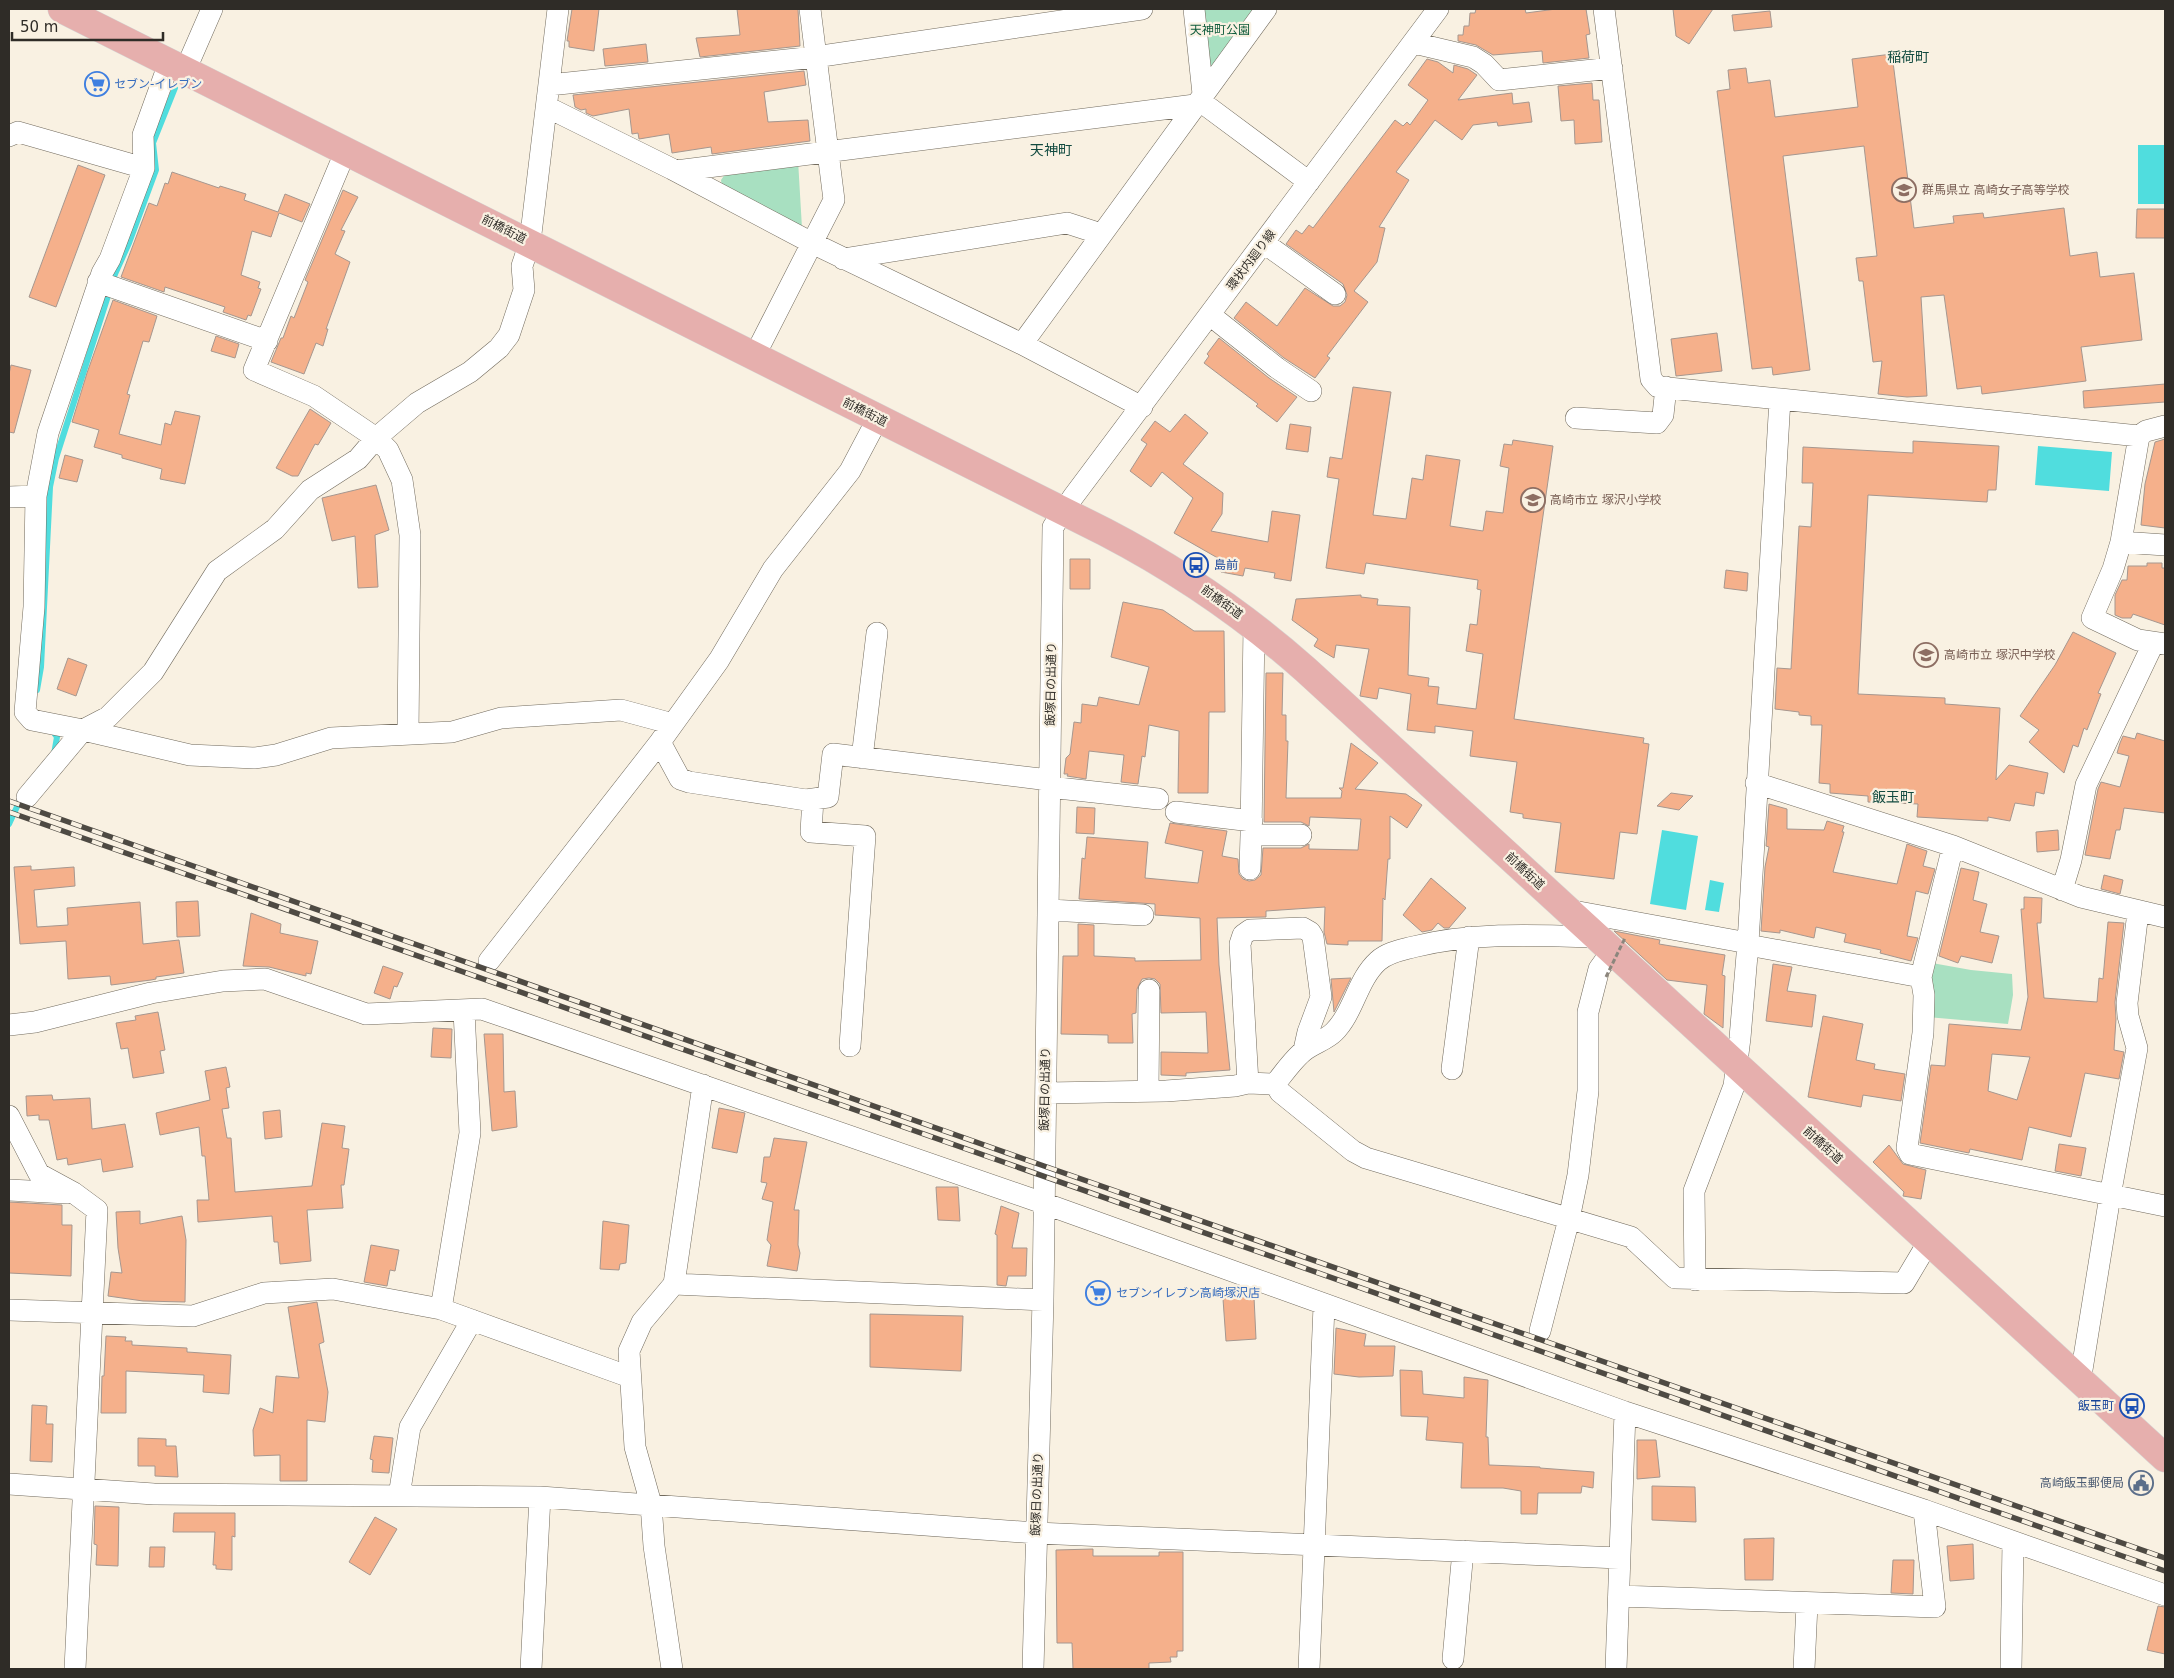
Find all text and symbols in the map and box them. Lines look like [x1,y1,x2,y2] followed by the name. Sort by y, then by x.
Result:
[12,10,164,42] scale bar
[20,18,58,36] text: 50 m
[1190,23,1250,37] park label: 天神町公園
[1887,49,1929,65] district label: 稲荷町
[84,71,110,97] supermarket icon: セブン-イレブン
[114,77,202,91] place label: セブン-イレブン
[1030,142,1072,158] district label: 天神町
[1891,177,1917,203] school or university icon: 群馬県立 高崎女子高等学校
[1922,183,2070,197] place label: 群馬県立 高崎女子高等学校
[479,212,529,246] street label: 前橋街道
[1224,227,1278,293] street label: 環状内廻り線
[840,395,890,429] street label: 前橋街道
[1520,487,1546,513] school or university icon: 高崎市立 塚沢小学校
[1550,493,1662,507] place label: 高崎市立 塚沢小学校
[1183,552,1209,578] bus stop icon: 島前
[1214,558,1238,572] place label: 島前
[1198,582,1246,622] street label: 前橋街道
[1043,642,1059,726] street label: 飯塚日の出通り
[1913,642,1939,668] school or university icon: 高崎市立 塚沢中学校
[1944,648,2056,662] place label: 高崎市立 塚沢中学校
[1872,789,1914,805] district label: 飯玉町
[1503,850,1547,892] street label: 前橋街道
[1037,1047,1053,1131] street label: 飯塚日の出通り
[1800,1124,1846,1166] street label: 前橋街道
[1085,1280,1111,1306] supermarket icon: セブンイレブン高崎塚沢店
[1116,1286,1260,1300] place label: セブンイレブン高崎塚沢店
[2119,1393,2145,1419] bus stop icon: 飯玉町
[2078,1399,2114,1413] place label: 飯玉町
[1029,1452,1045,1536] street label: 飯塚日の出通り
[2128,1470,2154,1496] public building icon: 高崎飯玉郵便局
[2040,1476,2124,1490] place label: 高崎飯玉郵便局

